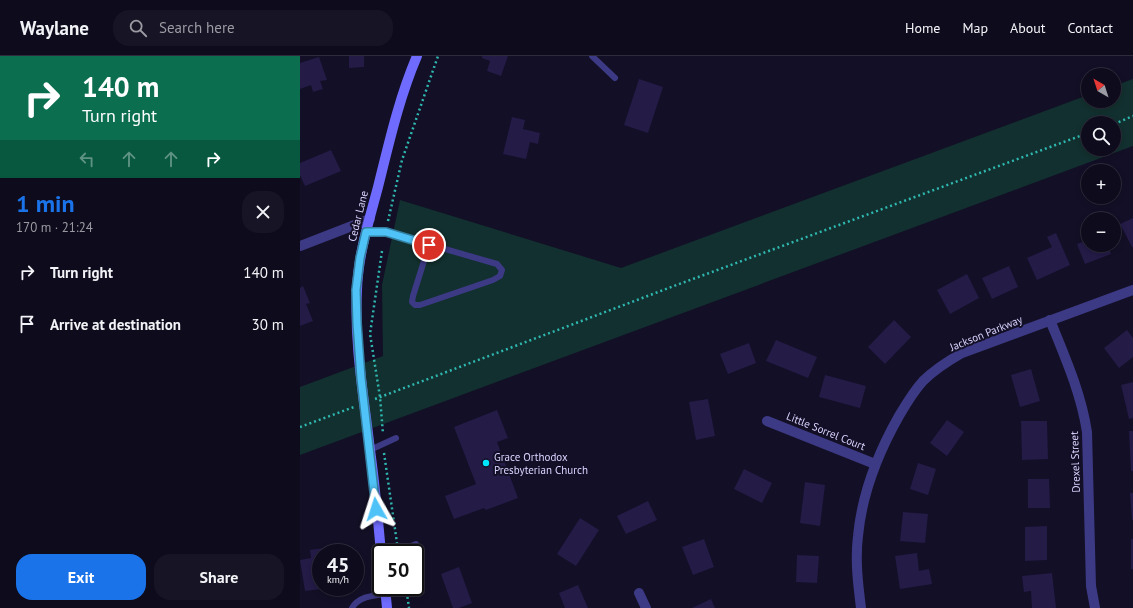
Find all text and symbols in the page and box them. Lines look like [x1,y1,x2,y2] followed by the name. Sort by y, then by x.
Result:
[113,10,393,46] search box
[20,16,89,40] text: Waylane
[127,17,149,39] icon: search
[159,18,235,37] text: Search here
[905,19,940,37] text: Home
[962,19,988,37] text: Map
[1010,19,1046,37] text: About
[1068,19,1113,37] text: Contact
[82,68,159,105] text: 140 m
[1081,68,1121,108] north arrow
[1081,68,1121,252] map controls
[16,72,68,124] icon: right
[82,104,157,127] text: Turn right
[1081,116,1121,156] button: search
[76,148,98,170] icon: left
[118,148,140,170] icon: ahead
[160,148,182,170] icon: ahead
[202,148,224,170] icon: right
[1081,164,1121,204] button: +
[16,188,75,219] text: 1 min
[345,189,371,243] street label: Cedar Lane
[242,191,284,233] button: close
[1081,212,1121,252] button: −
[16,219,93,236] text: 170 m · 21:24
[412,228,446,262] pin
[418,234,440,256] icon: arrive
[16,261,38,283] icon: right
[50,263,113,282] text: Turn right
[243,263,284,282] text: 140 m
[947,312,1025,354] street label: Jackson Parkway
[16,313,38,335] icon: arrive
[50,315,181,334] text: Arrive at destination
[251,315,284,334] text: 30 m
[784,409,868,453] street label: Little Sorrel Court
[1067,431,1083,493] street label: Drexel Street
[494,450,588,477] place label: Grace Orthodox Presbyterian Church
[481,458,491,468] marker: Grace Orthodox Presbyterian Church
[355,488,397,530] position arrow
[372,544,424,596] speed limit sign: 50
[327,552,349,578] text: 45
[16,554,146,600] button: Exit
[154,554,284,600] button: Share
[327,573,349,586] text: km/h

